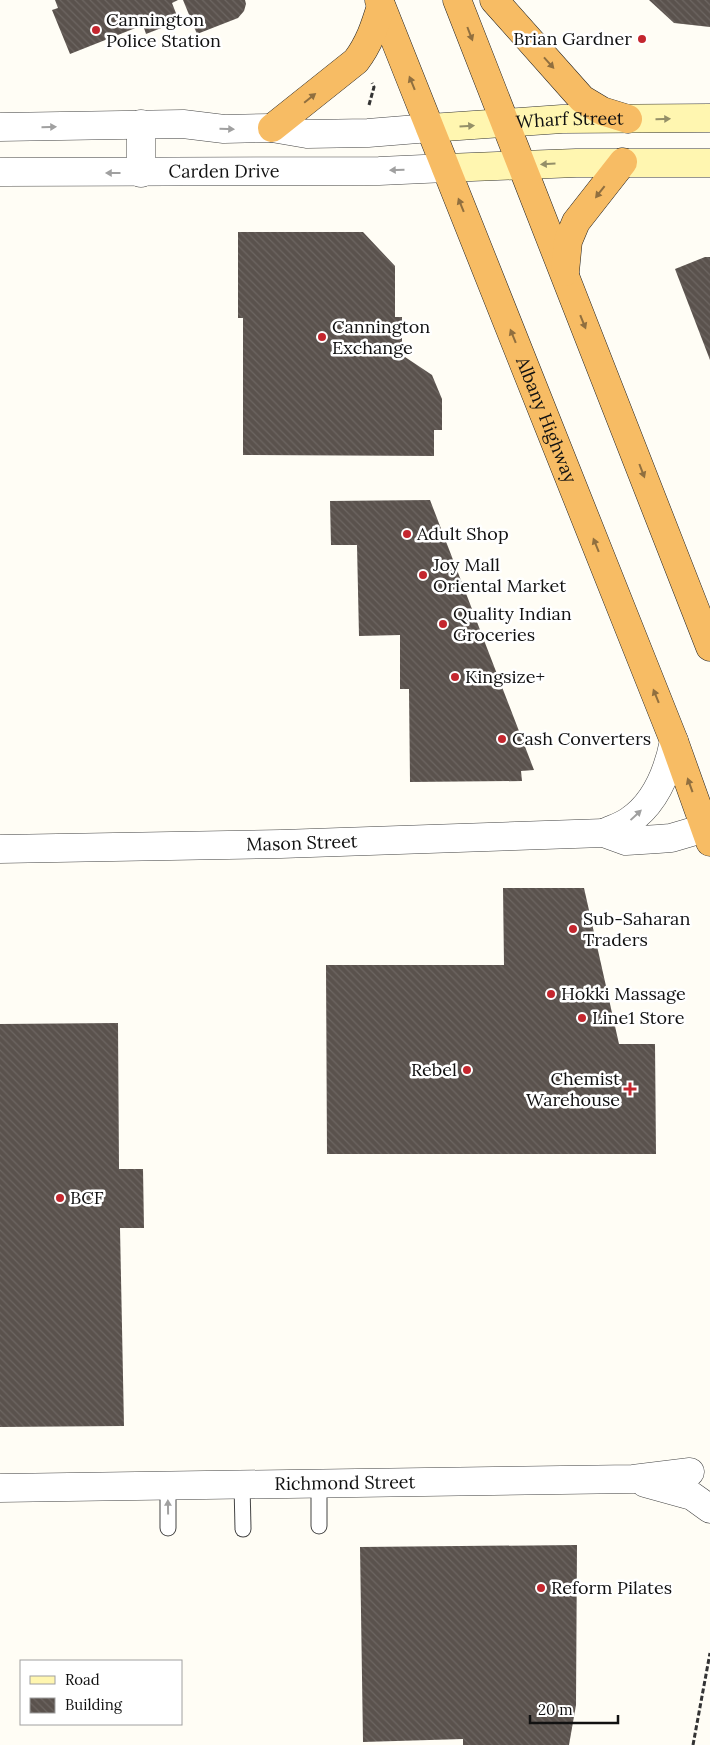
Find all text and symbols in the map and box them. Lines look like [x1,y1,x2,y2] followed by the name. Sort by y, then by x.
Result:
[106,8,221,52] place label: Cannington Police Station
[90,24,102,36] marker: Cannington Police Station
[466,27,474,42] one-way arrow
[513,27,632,50] place label: Brian Gardner
[636,33,648,45] marker: Brian Gardner
[543,57,555,69] one-way arrow
[408,75,416,90] one-way arrow
[303,92,316,103] one-way arrow
[515,107,624,133] street label: Wharf Street
[655,114,671,122] one-way arrow
[460,121,476,129] one-way arrow
[41,122,57,130] one-way arrow
[219,125,235,133] one-way arrow
[169,159,280,183] street label: Carden Drive
[540,160,556,168] one-way arrow
[389,166,405,174] one-way arrow
[104,169,120,177] one-way arrow
[594,185,605,198] one-way arrow
[457,197,465,212] one-way arrow
[332,315,430,359] place label: Cannington Exchange
[579,315,587,329] one-way arrow
[509,329,516,344] one-way arrow
[316,331,328,343] marker: Cannington Exchange
[511,352,582,487] street label: Albany Highway
[639,464,646,479] one-way arrow
[416,522,509,545] place label: Adult Shop
[401,528,413,540] marker: Adult Shop
[592,537,600,552] one-way arrow
[432,553,566,597] place label: Joy Mall Oriental Market
[417,569,429,581] marker: Joy Mall Oriental Market
[453,602,572,646] place label: Quality Indian Groceries
[437,618,449,630] marker: Quality Indian Groceries
[465,665,545,688] place label: Kingsize+
[449,671,461,683] marker: Kingsize+
[652,688,660,703] one-way arrow
[512,727,651,750] place label: Cash Converters
[496,733,508,745] marker: Cash Converters
[686,777,693,792] one-way arrow
[629,809,641,821] one-way arrow
[246,829,358,856] street label: Mason Street
[583,907,690,951] place label: Sub-Saharan Traders
[567,923,579,935] marker: Sub-Saharan Traders
[561,982,686,1005] place label: Hokki Massage
[545,988,557,1000] marker: Hokki Massage
[592,1006,685,1029] place label: Line1 Store
[576,1012,588,1024] marker: Line1 Store
[411,1058,457,1081] place label: Rebel
[461,1064,473,1076] marker: Rebel
[526,1067,620,1111] place label: Chemist Warehouse
[624,1083,636,1095] marker: Chemist Warehouse
[70,1186,104,1209] place label: BCF
[54,1192,66,1204] marker: BCF
[274,1470,416,1495] street label: Richmond Street
[164,1499,172,1515] one-way arrow
[551,1576,672,1599] place label: Reform Pilates
[535,1582,547,1594] marker: Reform Pilates
[20,1660,182,1725] legend
[65,1670,100,1689] text: Road
[530,1692,618,1724] scale bar
[65,1695,123,1714] text: Building
[538,1700,573,1719] text: 20 m

